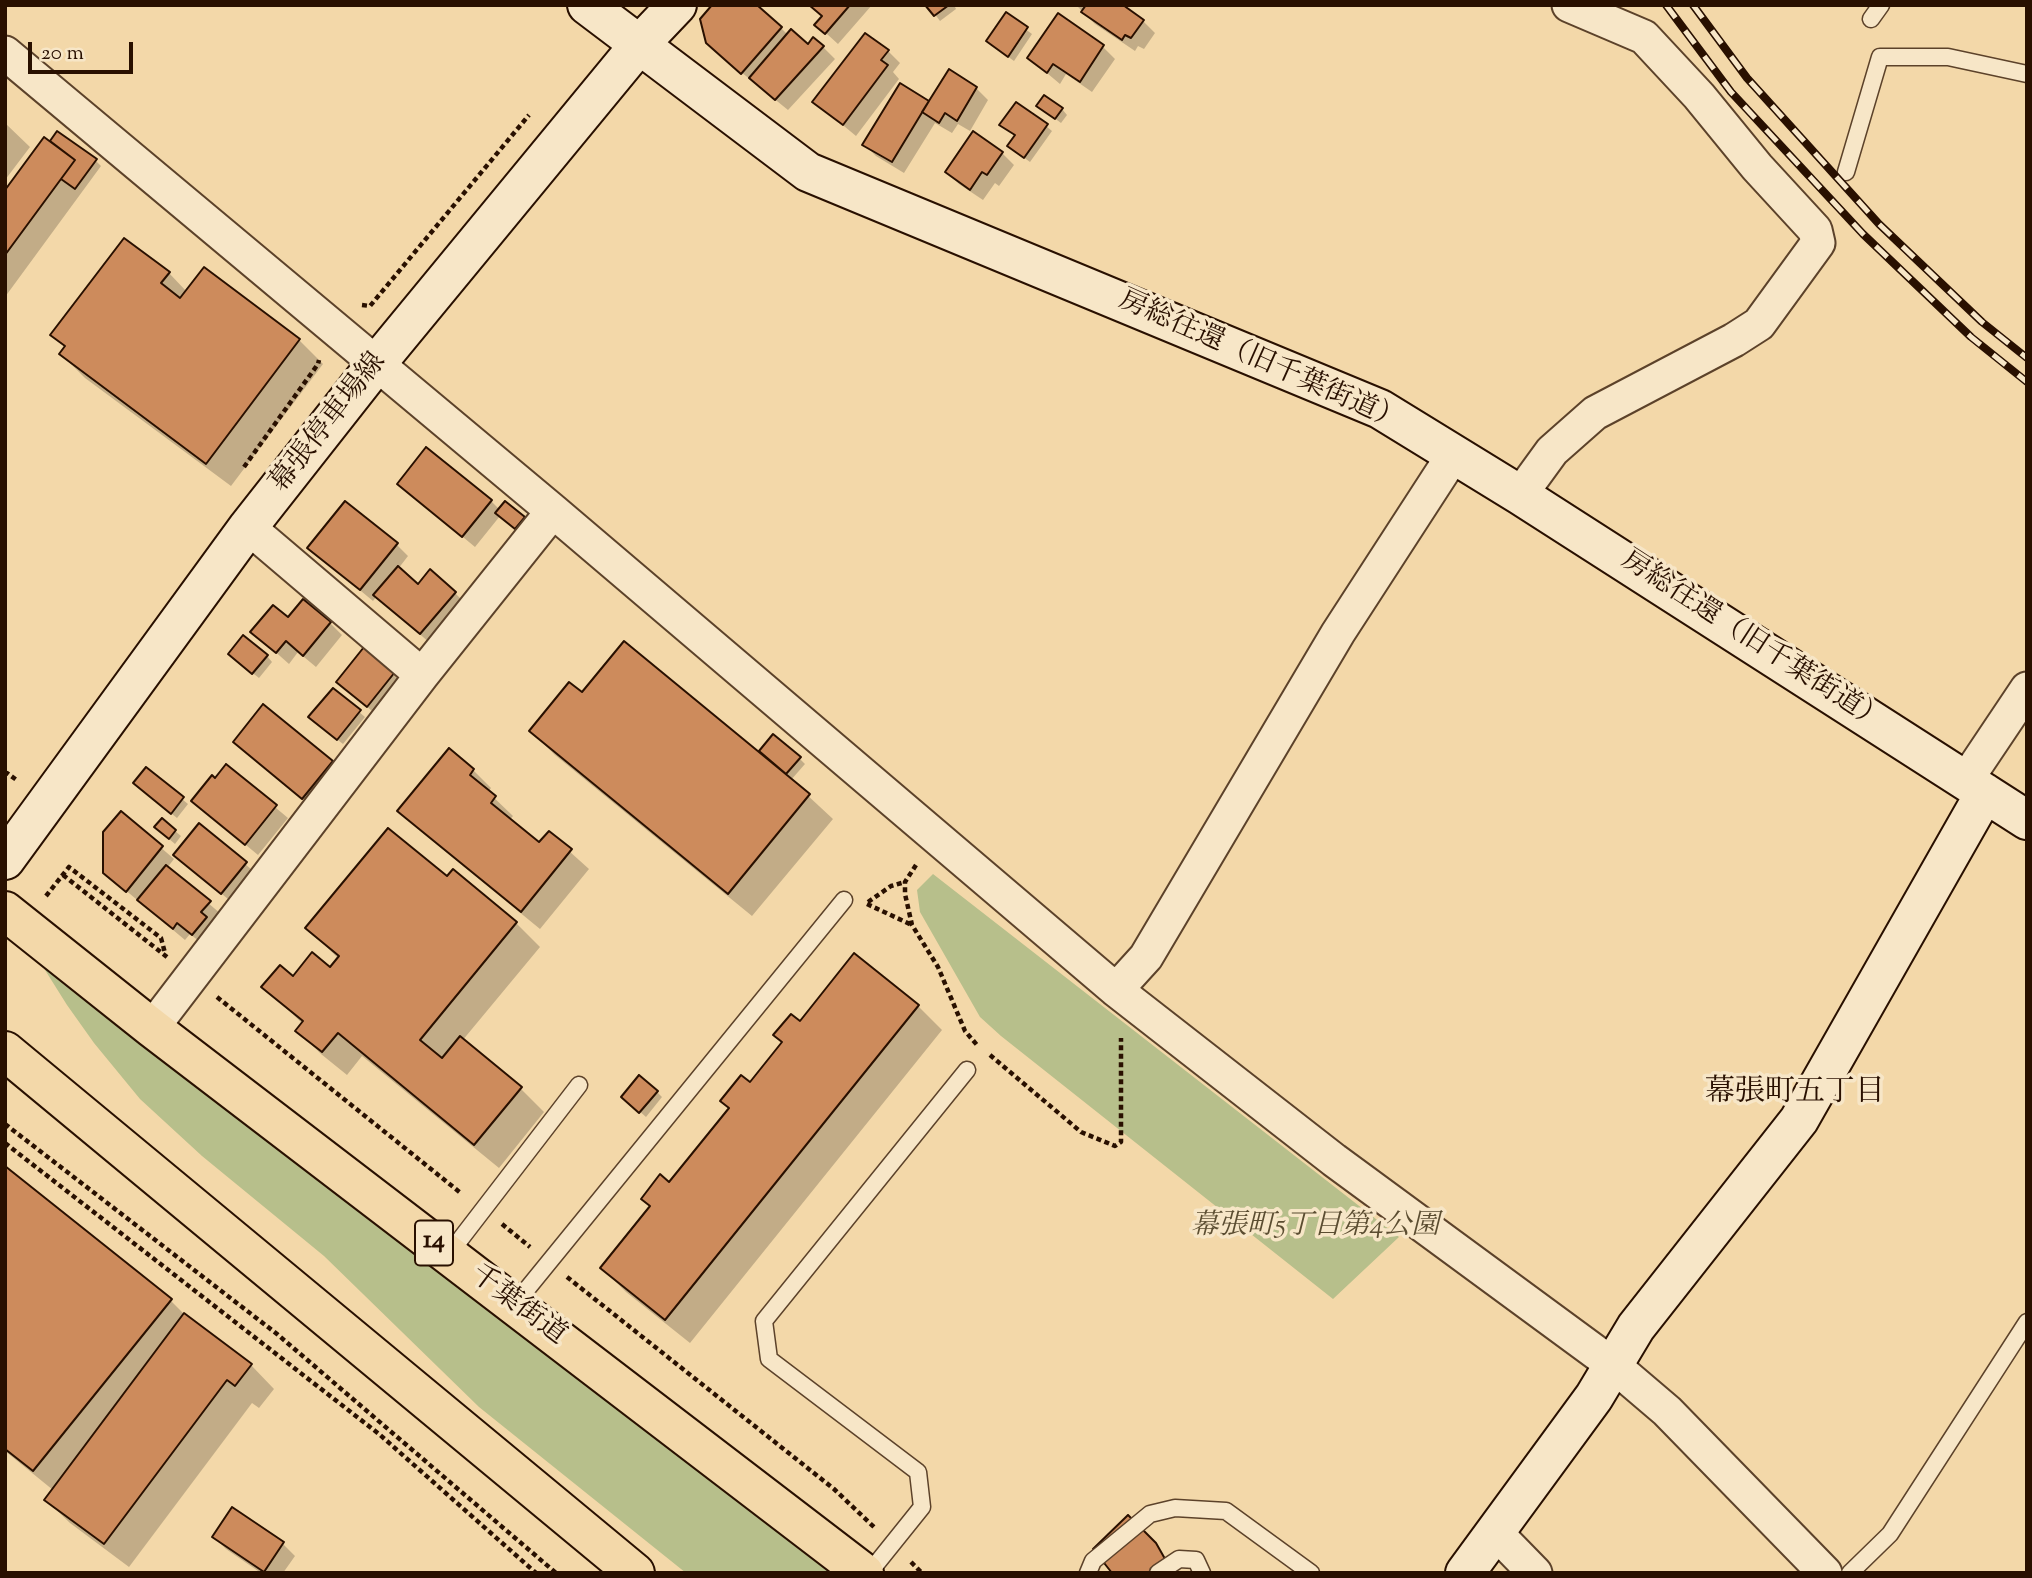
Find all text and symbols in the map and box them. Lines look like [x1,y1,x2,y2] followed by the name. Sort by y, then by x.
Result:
[32,28,136,72] scale bar
[41,39,84,69] text: 20 m
[1112,285,1408,441] street label: 房総往還（旧千葉街道）
[265,347,395,501] street label: 幕張停車場線
[1614,545,1890,741] street label: 房総往還（旧千葉街道）
[1705,1077,1885,1113] district label: 幕張町五丁目
[1191,1211,1439,1245] park label: 幕張町5丁目第4公園
[415,1220,453,1266] road number: 14
[462,1260,572,1354] street label: 千葉街道

